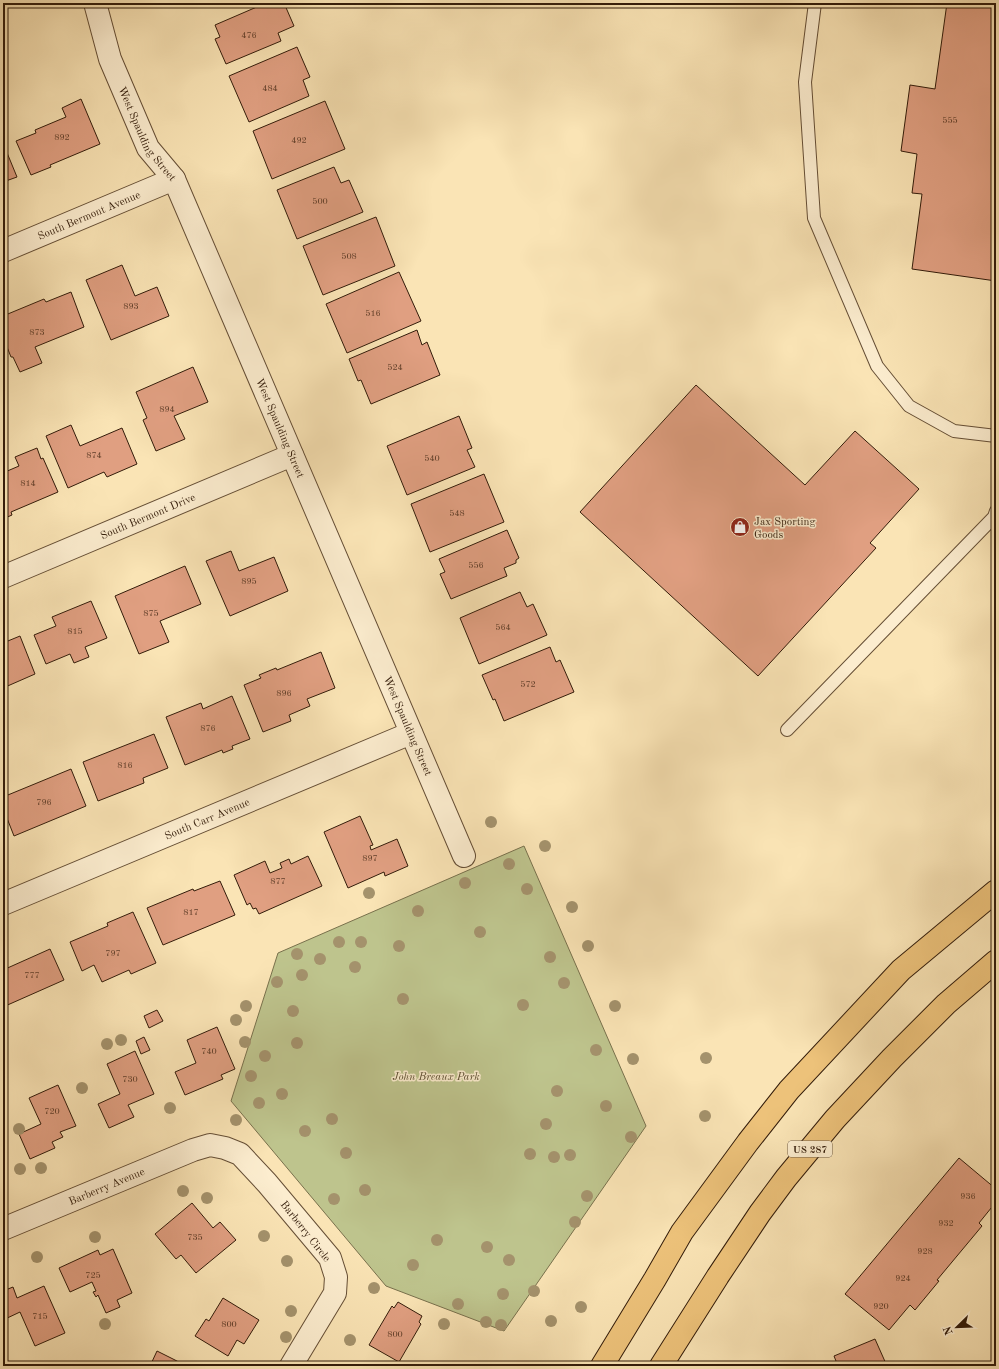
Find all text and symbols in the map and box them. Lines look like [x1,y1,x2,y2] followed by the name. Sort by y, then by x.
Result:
[241,31,257,40] house number: 476
[262,84,278,93] house number: 484
[115,85,177,184] street label: West Spaulding Street
[942,116,958,125] house number: 555
[54,133,70,142] house number: 892
[291,136,307,145] house number: 492
[36,190,142,243] street label: South Bermont Avenue
[312,197,328,206] house number: 500
[341,252,357,261] house number: 508
[123,302,139,311] house number: 893
[365,309,381,318] house number: 516
[29,328,45,337] house number: 873
[387,363,403,372] house number: 524
[253,377,305,480] street label: West Spaulding Street
[159,405,175,414] house number: 894
[86,451,102,460] house number: 874
[424,454,440,463] house number: 540
[20,479,36,488] house number: 814
[99,492,197,542] street label: South Bermont Drive
[449,509,465,518] house number: 548
[729,516,751,538] shop icon: Jax Sporting Goods
[754,517,815,541] place label: Jax Sporting Goods
[468,561,484,570] house number: 556
[241,577,257,586] house number: 895
[143,609,159,618] house number: 875
[495,623,511,632] house number: 564
[67,627,83,636] house number: 815
[381,675,433,778] street label: West Spaulding Street
[520,680,536,689] house number: 572
[276,689,292,698] house number: 896
[200,724,216,733] house number: 876
[117,761,133,770] house number: 816
[163,797,251,843] street label: South Carr Avenue
[36,798,52,807] house number: 796
[362,854,378,863] house number: 897
[270,877,286,886] house number: 877
[183,908,199,917] house number: 817
[105,949,121,958] house number: 797
[24,971,40,980] house number: 777
[201,1047,217,1056] house number: 740
[392,1072,480,1083] park label: John Breaux Park
[122,1075,138,1084] house number: 730
[44,1107,60,1116] house number: 720
[788,1141,832,1157] road number: US 287
[67,1167,147,1208] street label: Barberry Avenue
[960,1192,976,1201] house number: 936
[278,1199,332,1264] street label: Barberry Circle
[938,1219,954,1228] house number: 932
[187,1233,203,1242] house number: 735
[917,1247,933,1256] house number: 928
[85,1271,101,1280] house number: 725
[895,1274,911,1283] house number: 924
[873,1302,889,1311] house number: 920
[937,1307,977,1347] north arrow
[32,1312,48,1321] house number: 715
[221,1320,237,1329] house number: 800
[942,1324,956,1336] text: N
[387,1330,403,1339] house number: 800

